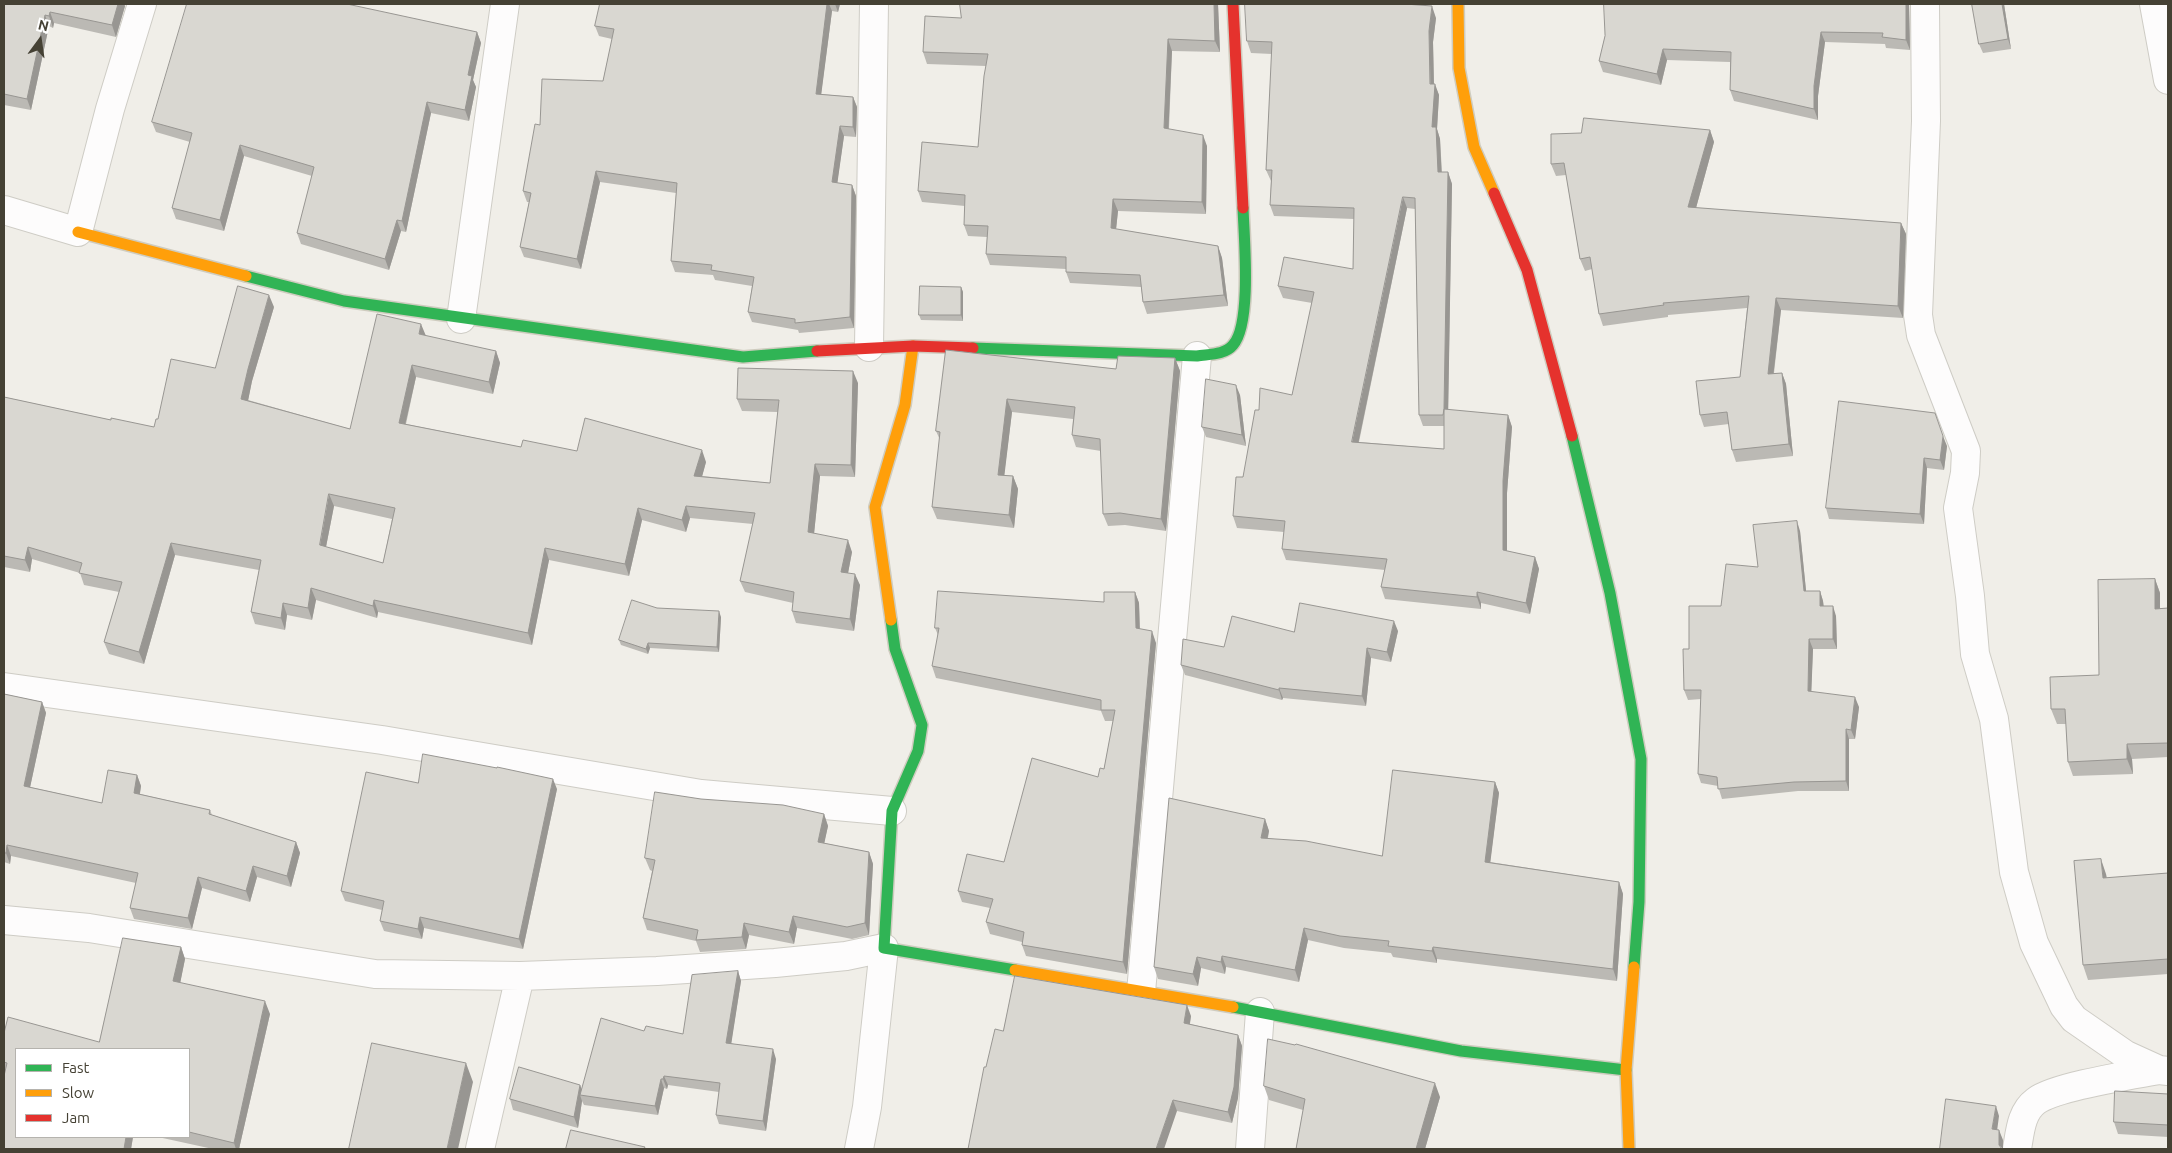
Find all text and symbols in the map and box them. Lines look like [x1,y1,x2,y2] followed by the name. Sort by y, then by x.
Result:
[15,15,65,65] north arrow
[37,16,51,34] text: N
[15,1048,190,1138] legend
[62,1059,89,1076] text: Fast
[62,1084,94,1101] text: Slow
[62,1109,90,1126] text: Jam

